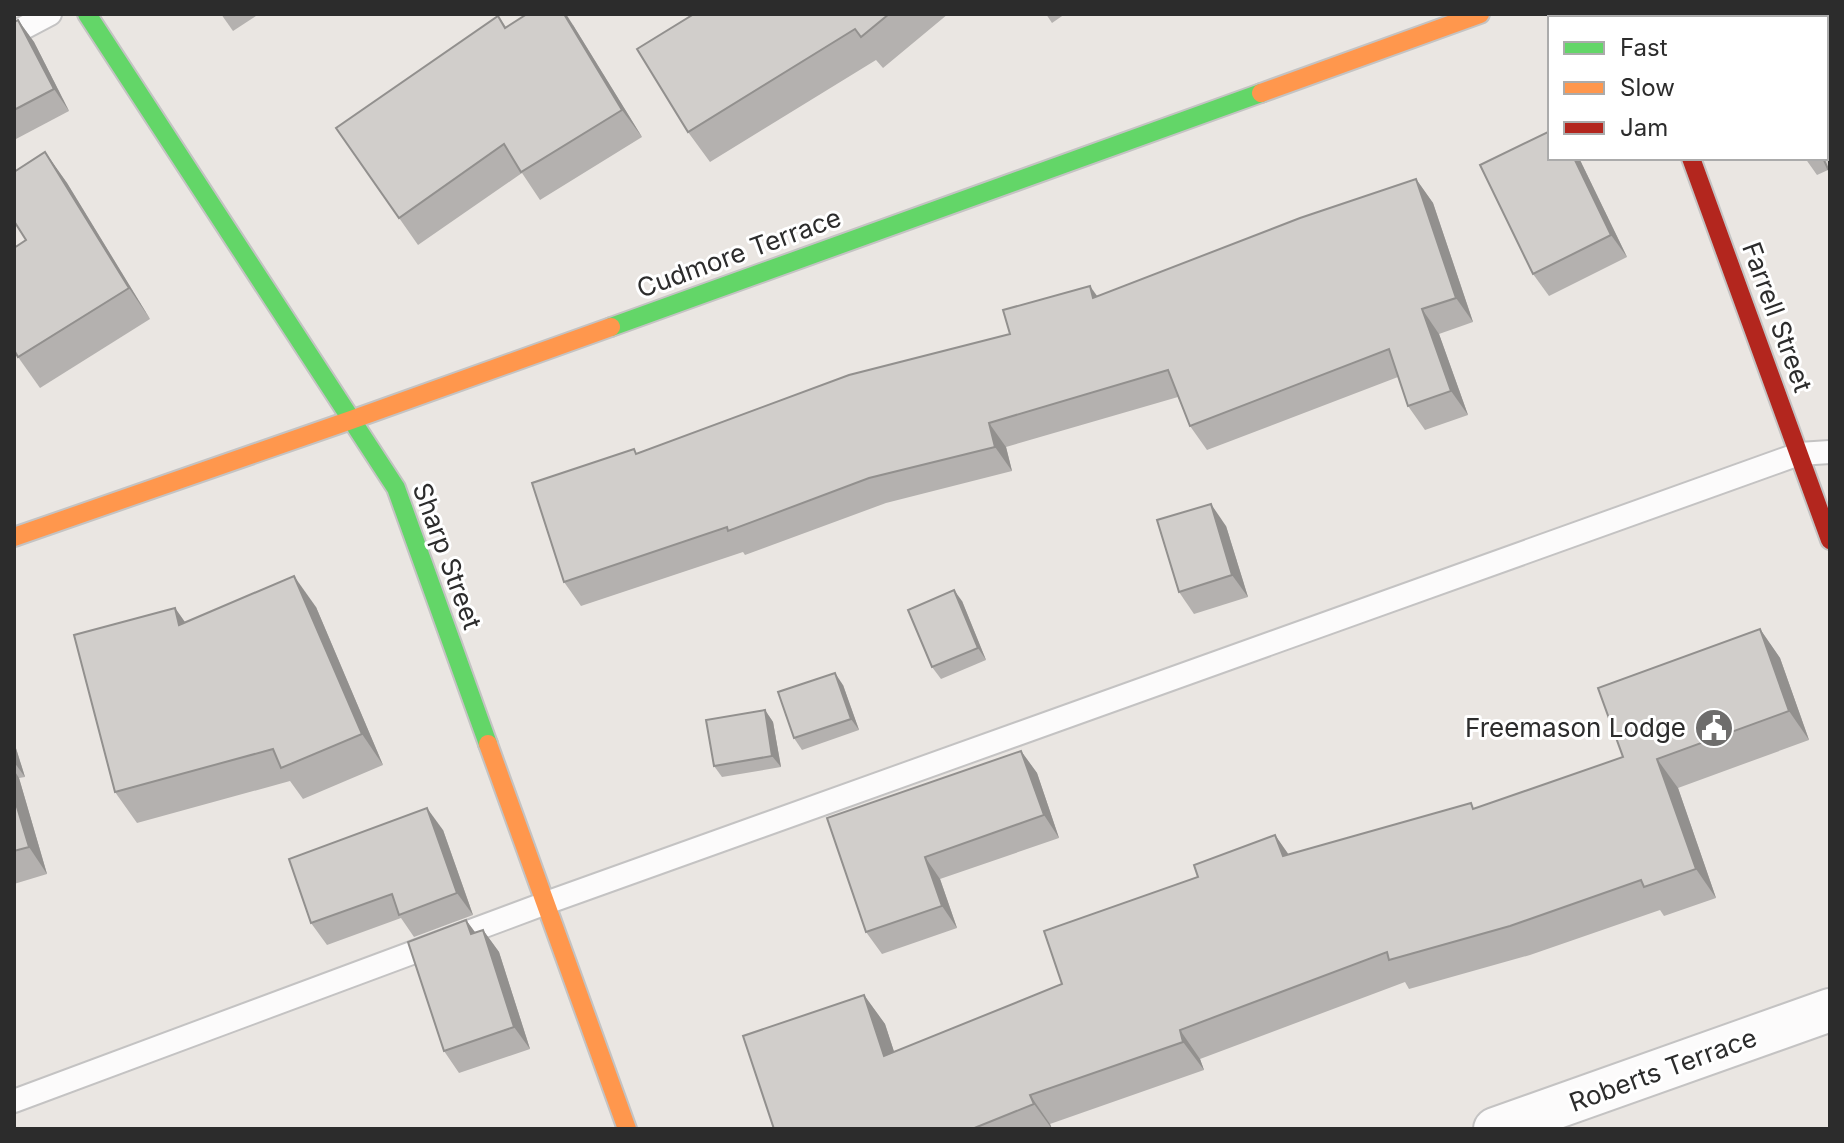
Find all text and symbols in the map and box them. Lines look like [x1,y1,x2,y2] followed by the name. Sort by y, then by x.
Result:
[1548,16,1828,160] legend
[1620,33,1668,62] text: Fast
[1620,73,1675,102] text: Slow
[1620,113,1668,142] text: Jam
[633,201,845,304] street label: Cudmore Terrace
[1736,238,1819,396] street label: Farrell Street
[407,478,488,633] street label: Sharp Street
[1693,707,1735,749] public building icon: Freemason Lodge
[1465,712,1686,743] place label: Freemason Lodge
[1565,1021,1761,1118] street label: Roberts Terrace

